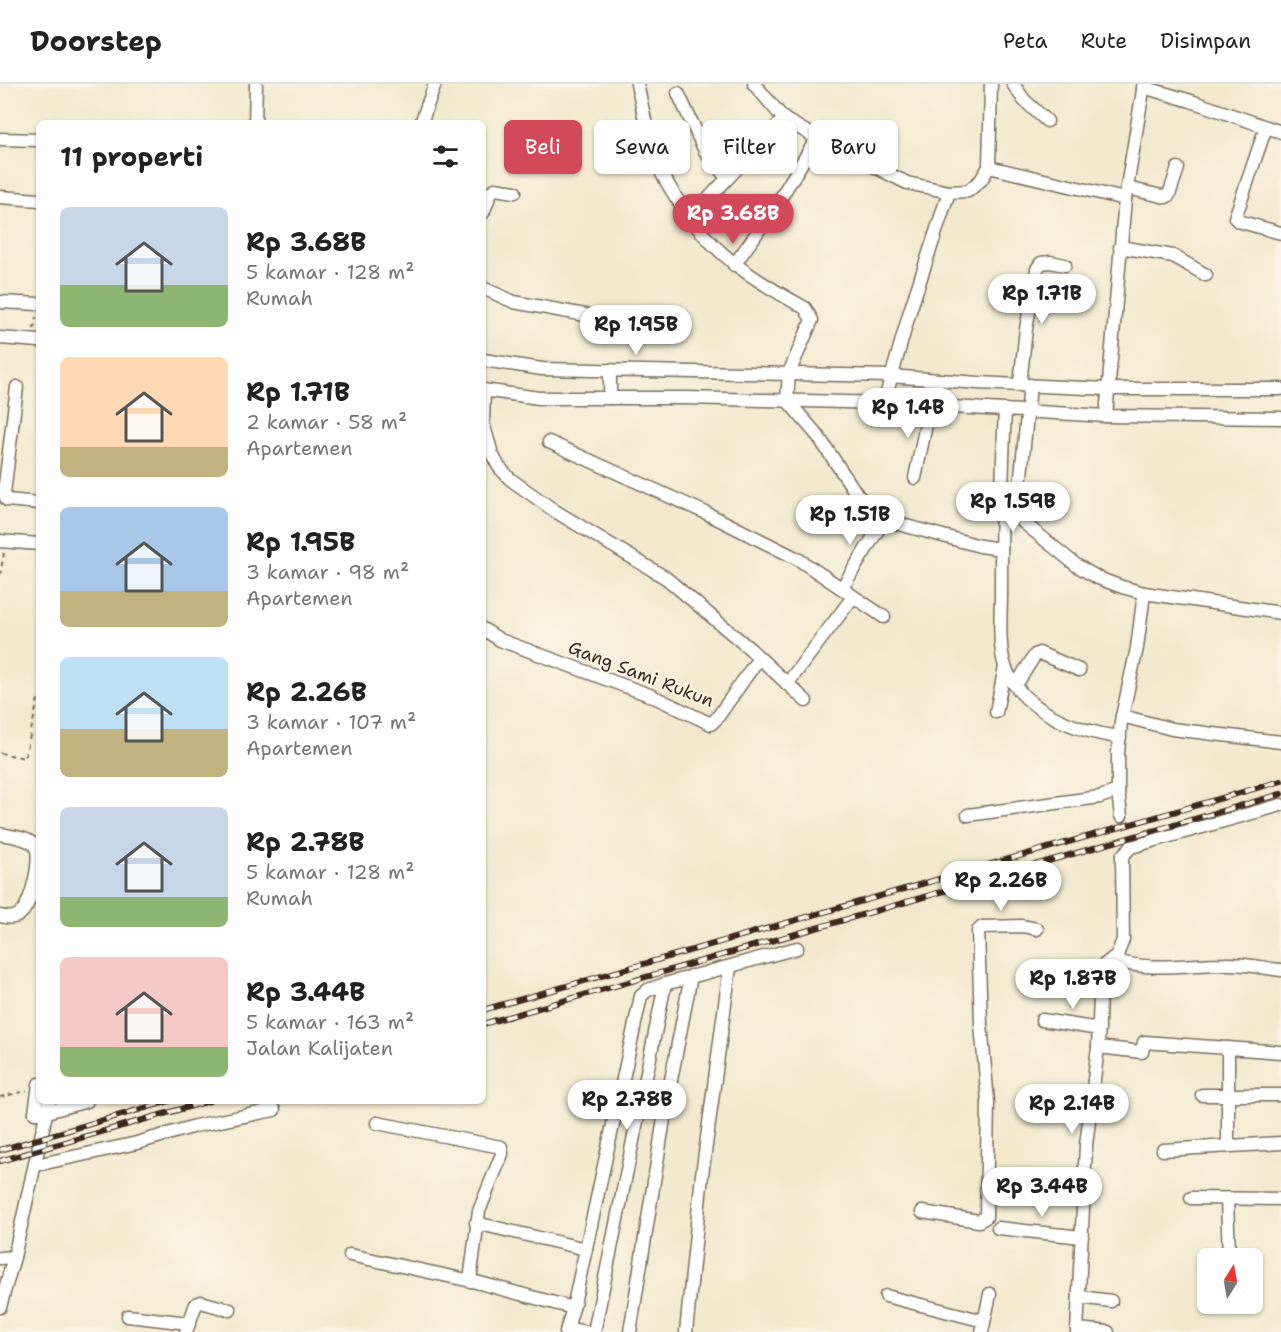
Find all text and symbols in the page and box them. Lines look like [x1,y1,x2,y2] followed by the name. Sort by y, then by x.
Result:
[30,22,162,60] text: Doorstep
[1003,27,1048,55] text: Peta
[1081,27,1127,55] text: Rute
[1160,27,1251,55] text: Disimpan
[504,120,582,174] chip: Beli
[594,120,690,174] chip: Sewa
[702,120,797,174] chip: Filter
[809,120,898,174] chip: Baru
[60,139,203,174] text: 11 properti
[429,140,462,173] icon: filters
[671,194,795,245] pin: Rp 3.68B
[687,200,779,226] text: Rp 3.68B
[246,224,366,259] text: Rp 3.68B
[108,231,180,303] icon: home
[246,259,414,285] text: 5 kamar · 128 m²
[980,274,1104,325] pin: Rp 1.71B
[1002,280,1082,306] text: Rp 1.71B
[246,285,313,311] text: Rumah
[574,305,698,356] pin: Rp 1.95B
[594,311,678,337] text: Rp 1.95B
[246,374,350,409] text: Rp 1.71B
[108,381,180,453] icon: home
[853,388,963,439] pin: Rp 1.4B
[872,394,944,420] text: Rp 1.4B
[246,409,407,435] text: 2 kamar · 58 m²
[246,435,353,461] text: Apartemen
[951,482,1075,533] pin: Rp 1.59B
[970,488,1056,514] text: Rp 1.59B
[788,495,912,546] pin: Rp 1.51B
[810,501,890,527] text: Rp 1.51B
[246,524,355,559] text: Rp 1.95B
[108,531,180,603] icon: home
[246,559,409,585] text: 3 kamar · 98 m²
[246,585,353,611] text: Apartemen
[565,635,717,713] street label: Gang Sami Rukun
[246,674,367,709] text: Rp 2.26B
[108,681,180,753] icon: home
[246,709,416,735] text: 3 kamar · 107 m²
[246,735,353,761] text: Apartemen
[246,824,365,859] text: Rp 2.78B
[108,831,180,903] icon: home
[246,859,414,885] text: 5 kamar · 128 m²
[939,861,1063,912] pin: Rp 2.26B
[954,867,1048,893] text: Rp 2.26B
[246,885,313,911] text: Rumah
[1011,959,1135,1010] pin: Rp 1.87B
[1029,965,1117,991] text: Rp 1.87B
[246,974,366,1009] text: Rp 3.44B
[108,981,180,1053] icon: home
[246,1009,414,1035] text: 5 kamar · 163 m²
[246,1035,393,1061] text: Jalan Kalijaten
[565,1080,689,1131] pin: Rp 2.78B
[1010,1084,1134,1135] pin: Rp 2.14B
[581,1086,673,1112] text: Rp 2.78B
[1029,1090,1115,1116] text: Rp 2.14B
[980,1167,1104,1218] pin: Rp 3.44B
[996,1173,1088,1199] text: Rp 3.44B
[1197,1248,1263,1314] north arrow
[1197,1248,1263,1314] map controls

